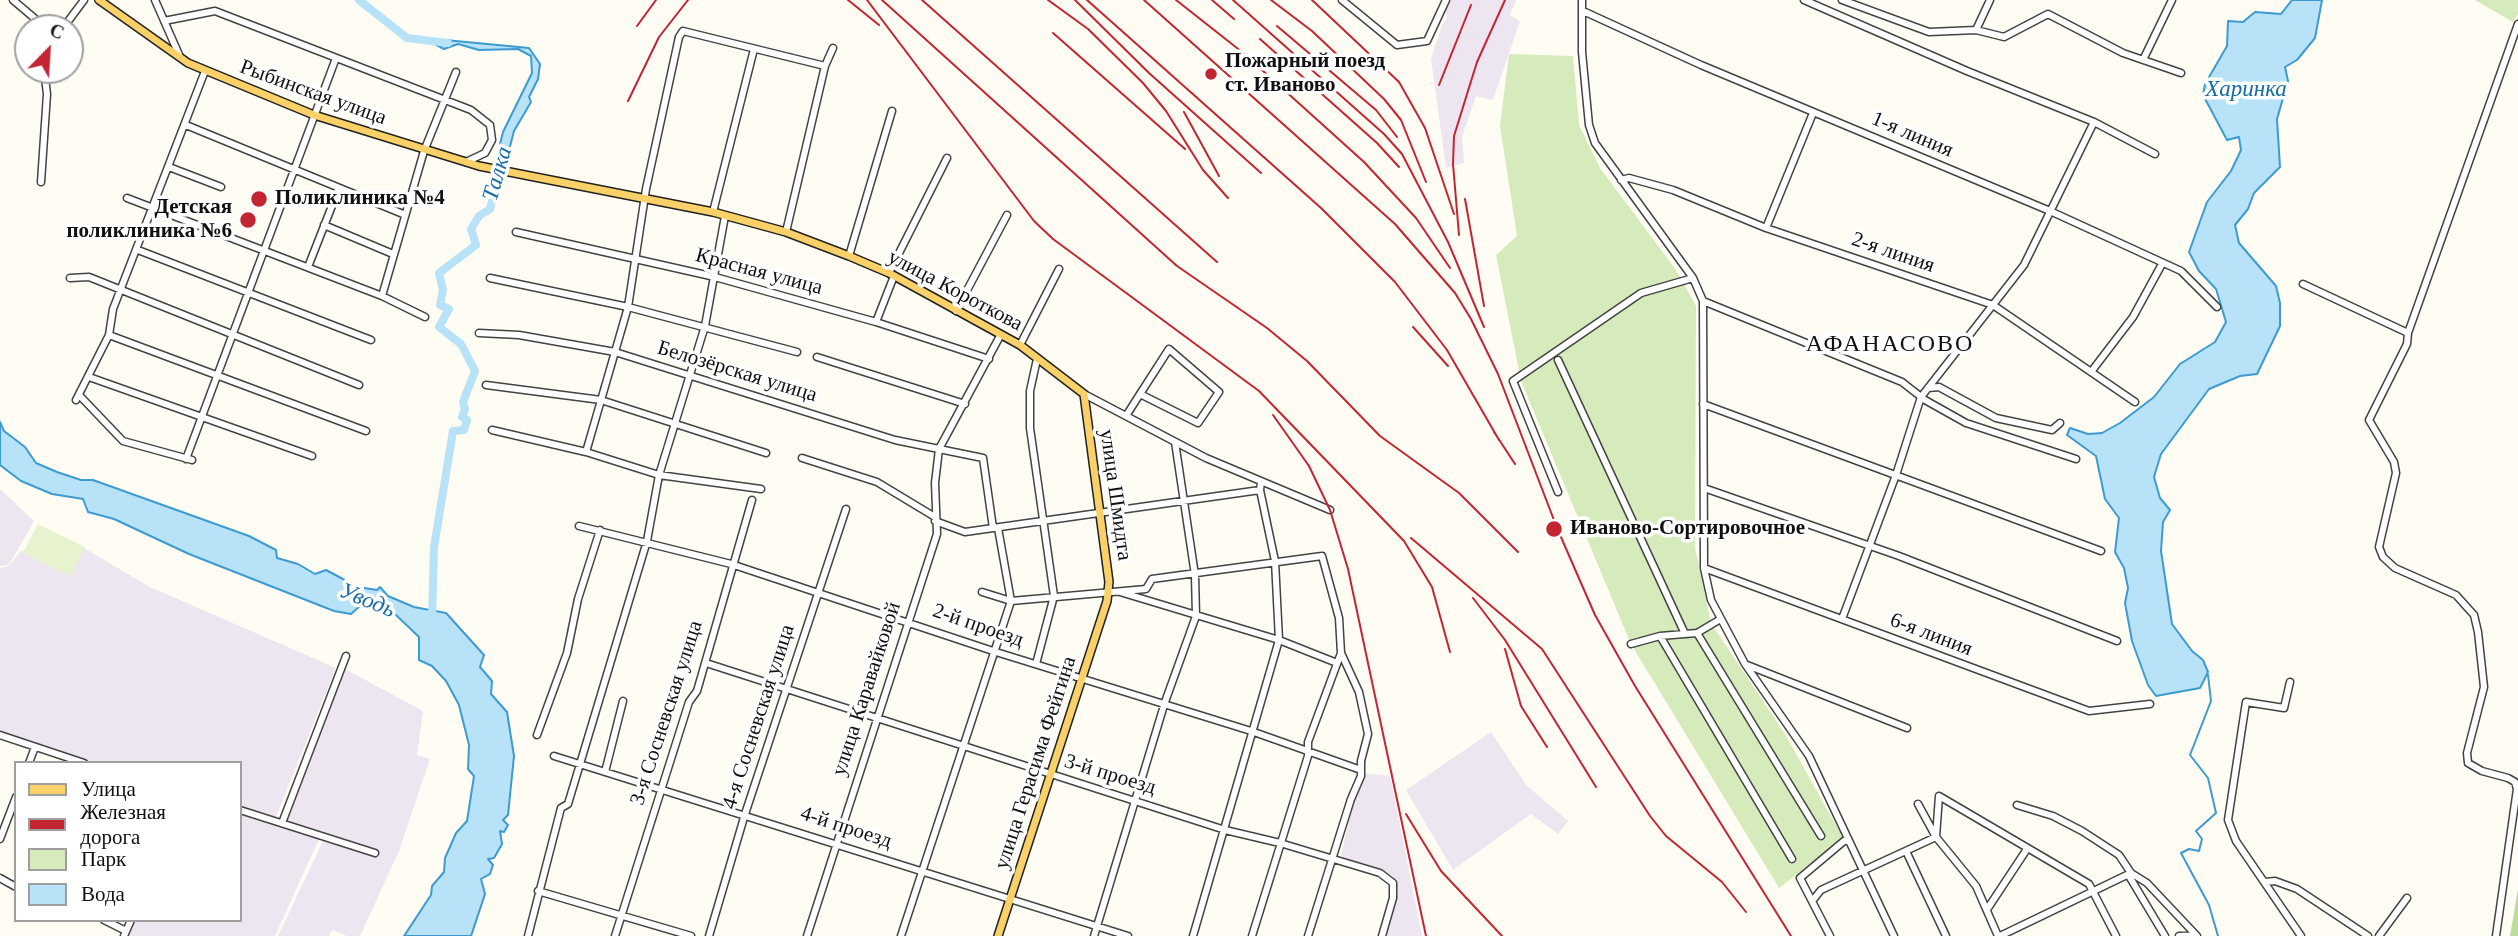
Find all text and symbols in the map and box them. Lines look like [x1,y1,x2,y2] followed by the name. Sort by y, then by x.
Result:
[14,14,84,84] north arrow
[46,19,67,44] text: С
[1225,49,1385,99] place label: Пожарный поезд ст. Иваново
[236,55,390,131] street label: Рыбинская улица
[1203,66,1219,82] marker: Пожарный поезд ст. Иваново
[2205,76,2287,104] water label: Харинка
[1867,107,1957,163] street label: 1-я линия
[477,144,519,204] water label: Талка
[275,186,445,212] place label: Поликлиника №4
[249,189,269,209] marker: Поликлиника №4
[66,195,232,245] place label: Детская поликлиника №6
[238,210,258,230] marker: Детская поликлиника №6
[1848,227,1938,279] street label: 2-я линия
[693,243,825,301] street label: Красная улица
[883,245,1027,337] street label: улица Короткова
[1807,331,1973,359] district label: АФАНАСОВО
[654,336,820,408] street label: Белозёрская улица
[1093,428,1137,562] street label: улица Шмидта
[1570,516,1805,542] place label: Иваново-Сортировочное
[1544,519,1564,539] marker: Иваново-Сортировочное
[335,577,399,625] water label: Уводь
[827,599,907,779] street label: улица Каравайковой
[929,599,1027,653] street label: 2-й проезд
[1886,608,1976,662] street label: 6-я линия
[625,618,709,808] street label: 3-я Сосневская улица
[717,622,801,812] street label: 4-я Сосневская улица
[990,653,1082,873] street label: улица Герасима Фейгина
[1061,749,1159,801] street label: 3-й проезд
[14,761,242,922] legend
[81,777,136,801] text: Улица
[80,800,166,849] text: Железная дорога
[797,801,895,855] street label: 4-й проезд
[81,847,126,871] text: Парк
[81,882,125,906] text: Вода

